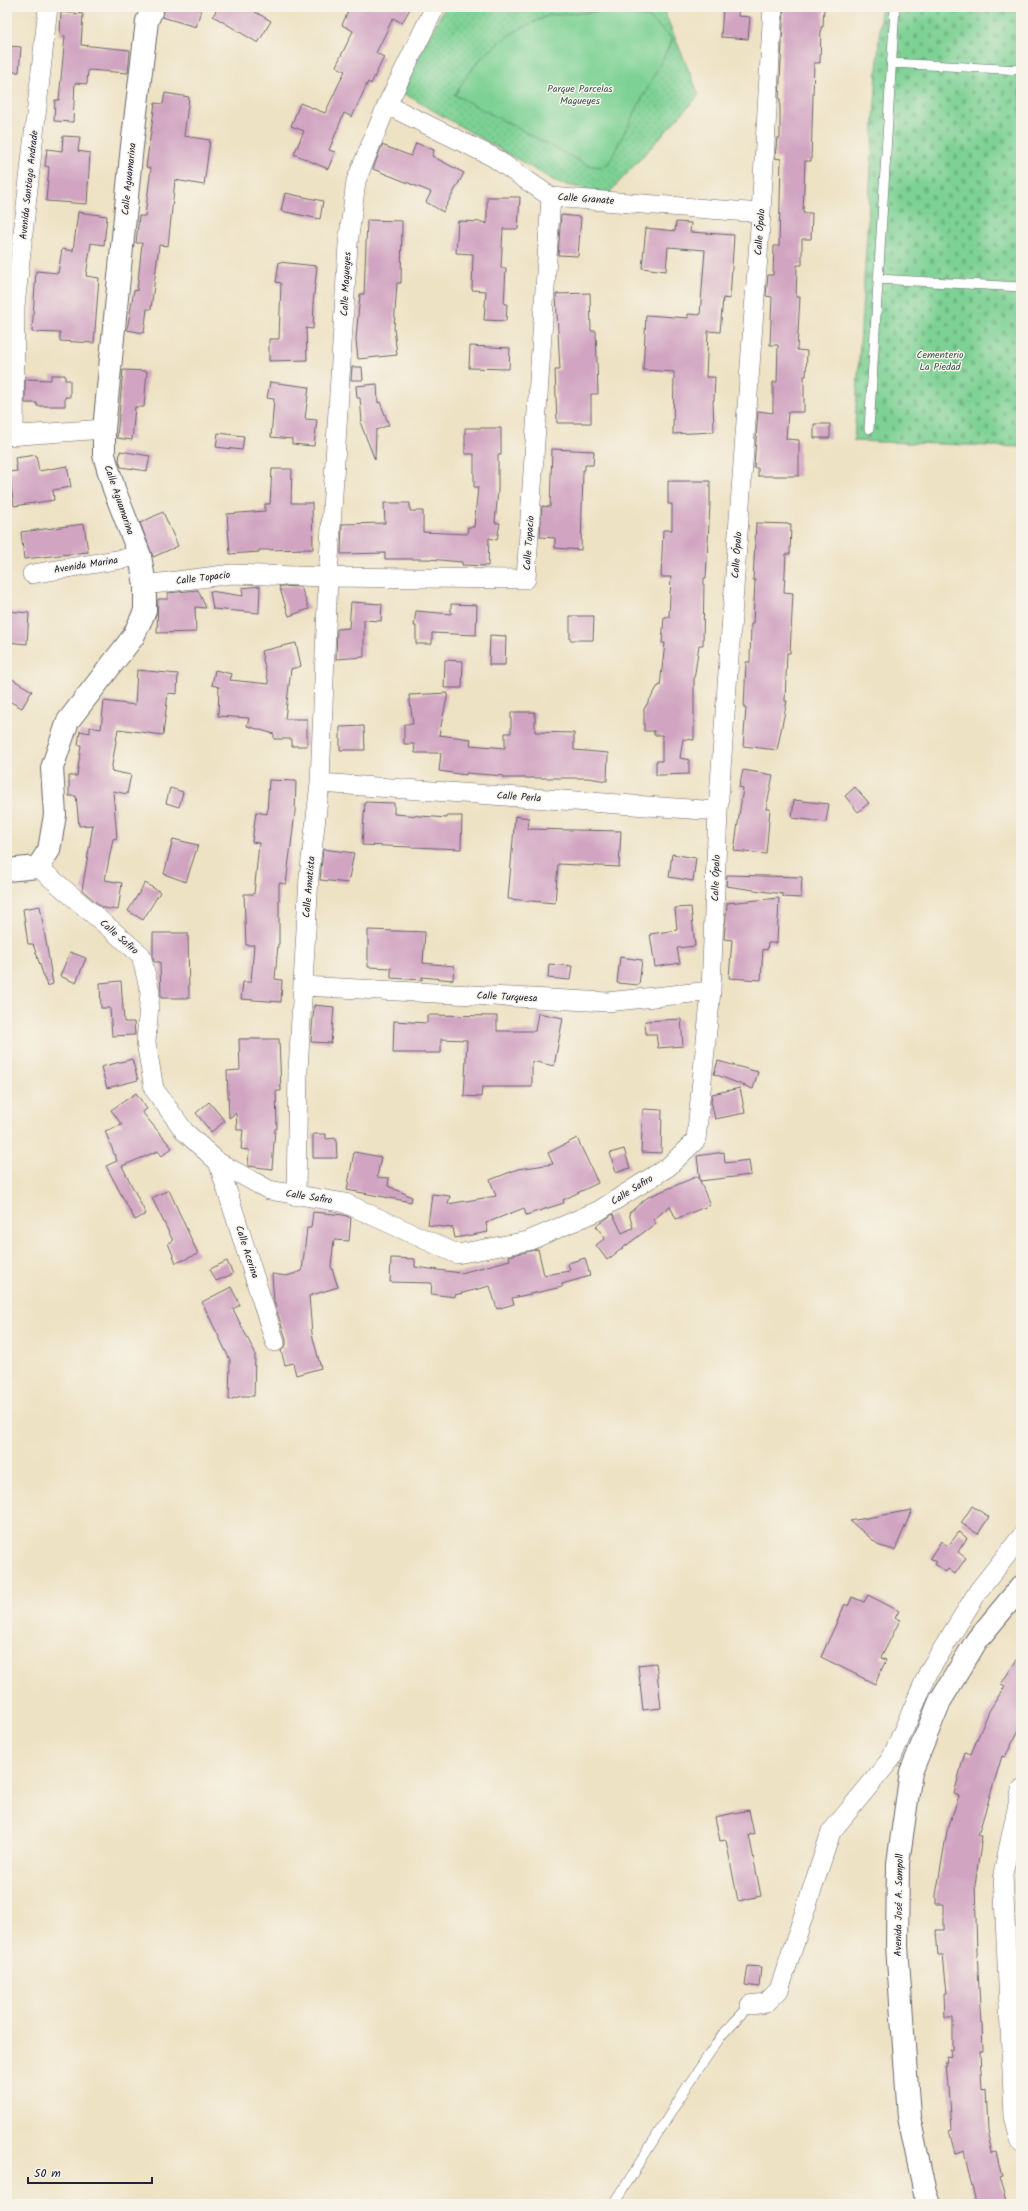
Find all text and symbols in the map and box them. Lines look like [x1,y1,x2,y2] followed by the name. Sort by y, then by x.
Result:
[547,81,613,109] park label: Parque Parcelas Magueyes
[15,129,43,240] street label: Avenida Santiago Andrade
[117,142,141,216] street label: Calle Aguamarina
[557,189,615,209] street label: Calle Granate
[750,208,770,256] street label: Calle Ópalo
[336,251,356,316] street label: Calle Magueyes
[917,347,964,375] park label: Cementerio La Piedad
[100,463,139,537] street label: Calle Aguamarina
[519,515,539,571] street label: Calle Topacio
[727,531,747,579] street label: Calle Ópalo
[53,552,119,578] street label: Avenida Marina
[175,567,232,589] street label: Calle Topacio
[496,787,542,807] street label: Calle Perla
[707,854,725,902] street label: Calle Ópalo
[298,855,320,919] street label: Calle Amatista
[96,915,142,959] street label: Calle Safiro
[476,987,538,1007] street label: Calle Turquesa
[608,1170,657,1209] street label: Calle Safiro
[284,1185,334,1209] street label: Calle Safiro
[231,1223,263,1281] street label: Calle Acerina
[890,1853,908,1956] street label: Avenida José A. Sampoll
[28,2159,152,2185] scale bar
[34,2164,61,2183] text: 50 m

